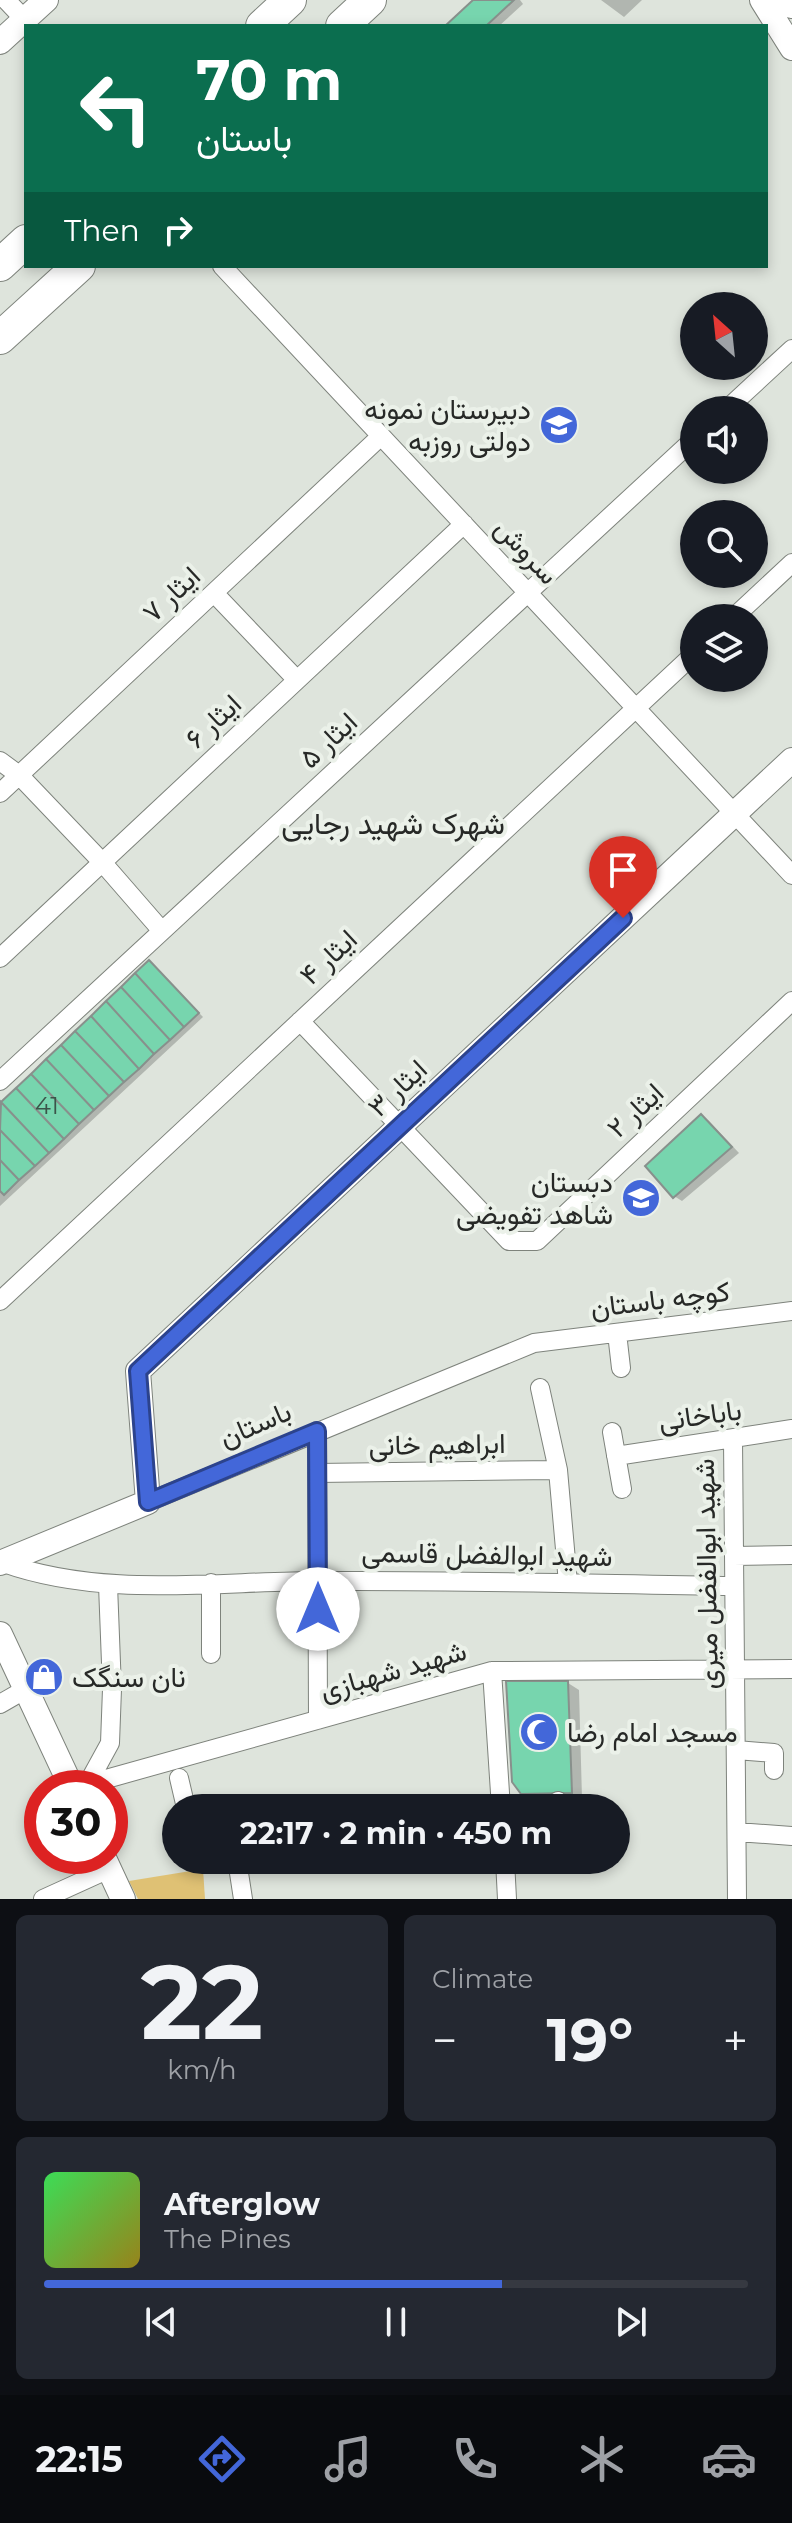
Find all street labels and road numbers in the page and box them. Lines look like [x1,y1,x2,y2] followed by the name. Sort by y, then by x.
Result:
[487,511,566,592] street label: سروش
[135,559,208,630] street label: ایثار ۷
[178,687,249,756] street label: ایثار ۶
[292,705,365,776] street label: ایثار ۵
[292,922,364,993] street label: ایثار ۴
[360,1052,434,1125] street label: ایثار ۳
[600,1075,671,1145] street label: ایثار ۲
[588,1274,732,1326] street label: کوچه باستان
[656,1392,744,1438] street label: باباخانی
[214,1394,296,1454] street label: باستان
[368,1426,506,1464] street label: ابراهیم خانی
[687,1458,726,1690] street label: شهید ابوالفضل میری
[361,1535,613,1574] street label: شهید ابوالفضل قاسمی
[316,1633,470,1708] street label: شهید شهبازی

